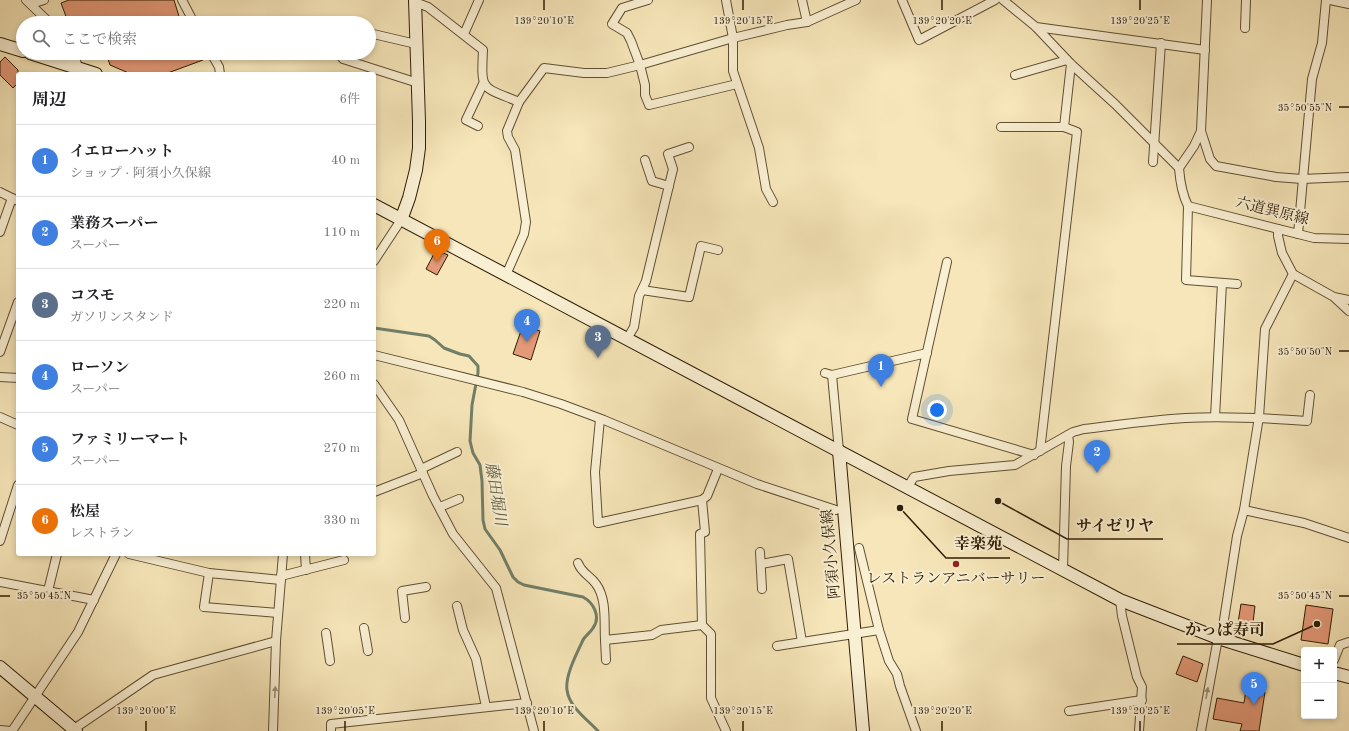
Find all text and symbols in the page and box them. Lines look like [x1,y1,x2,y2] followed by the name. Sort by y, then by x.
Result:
[16,16,376,60] search box
[514,16,574,26] text: 139°20'10"E
[713,16,773,26] text: 139°20'15"E
[912,16,972,26] text: 139°20'20"E
[1110,16,1170,26] text: 139°20'25"E
[30,27,52,49] icon: search
[62,33,137,48] text: ここで検索
[32,92,66,109] text: 周辺
[339,93,360,106] text: 6件
[1278,103,1333,113] text: 35°50'55"N
[70,145,174,160] text: イエローハット
[41,154,49,167] text: 1
[331,154,360,167] text: 40 m
[70,167,211,180] text: ショップ · 阿須小久保線
[1234,194,1311,228] street label: 六道巽原線
[70,217,159,232] text: 業務スーパー
[41,226,49,239] text: 2
[323,226,360,239] text: 110 m
[424,229,450,262] pin: 6
[70,239,121,252] text: スーパー
[70,289,115,304] text: コスモ
[41,298,49,311] text: 3
[323,298,360,311] text: 220 m
[514,309,540,342] pin: 4
[70,311,174,324] text: ガソリンスタンド
[585,325,611,358] pin: 3
[1278,347,1333,357] text: 35°50'50"N
[868,354,894,387] pin: 1
[70,361,129,376] text: ローソン
[41,370,49,383] text: 4
[323,370,360,383] text: 260 m
[70,383,121,396] text: スーパー
[927,400,947,420] your location
[70,433,190,448] text: ファミリーマート
[1084,440,1110,473] pin: 2
[41,442,49,455] text: 5
[323,442,360,455] text: 270 m
[70,455,121,468] text: スーパー
[482,461,510,529] water label: 藤田堀川
[70,505,100,520] text: 松屋
[819,509,843,600] street label: 阿須小久保線
[1067,511,1163,539] callout: サイゼリヤ
[41,514,49,527] text: 6
[323,514,360,527] text: 330 m
[1076,517,1154,535] text: サイゼリヤ
[70,527,135,540] text: レストラン
[946,530,1010,558] callout: 幸楽苑
[954,535,1003,553] text: 幸楽苑
[951,559,961,569] marker: レストランアニバーサリー
[867,571,1045,587] place label: レストランアニバーサリー
[17,591,72,601] text: 35°50'45"N
[1278,591,1333,601] text: 35°50'45"N
[1177,616,1273,644] callout: かっぱ寿司
[1185,621,1265,639] text: かっぱ寿司
[1301,647,1337,719] map controls
[1301,647,1337,683] button: +
[1241,672,1267,705] pin: 5
[1301,683,1337,719] button: −
[272,685,278,698] one-way arrow
[1204,686,1210,699] one-way arrow
[116,706,176,716] text: 139°20'00"E
[315,706,375,716] text: 139°20'05"E
[514,706,574,716] text: 139°20'10"E
[713,706,773,716] text: 139°20'15"E
[912,706,972,716] text: 139°20'20"E
[1110,706,1170,716] text: 139°20'25"E

